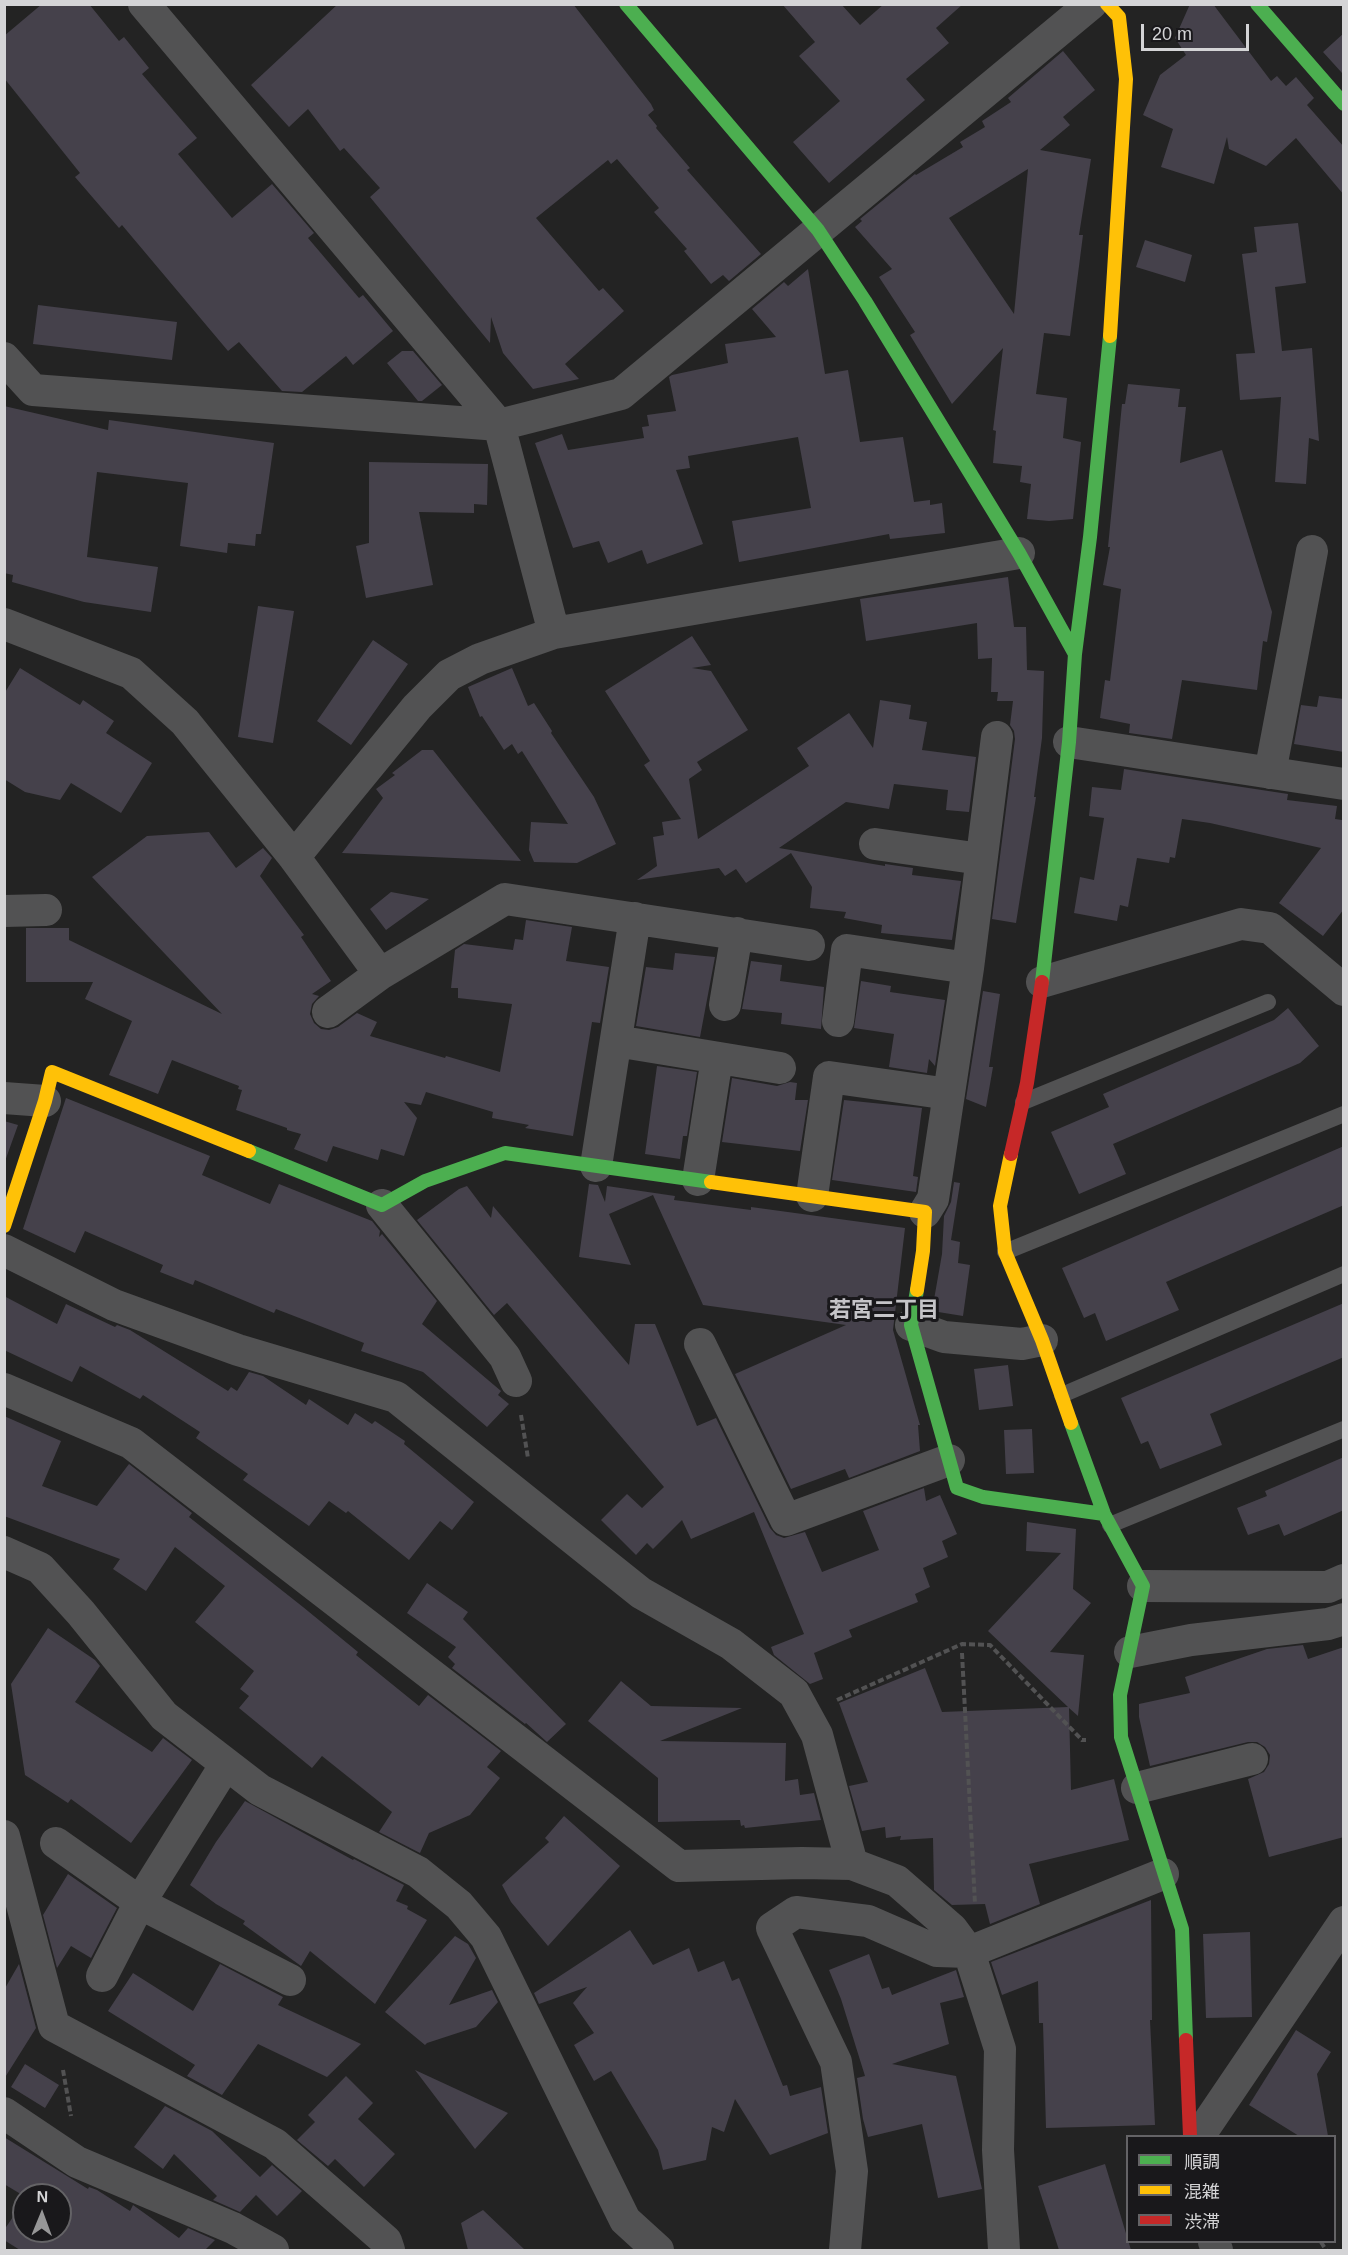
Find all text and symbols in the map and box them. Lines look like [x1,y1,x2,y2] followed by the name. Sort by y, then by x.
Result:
[1144,12,1252,50] scale bar
[1152,24,1192,44] text: 20 m
[829,1298,939,1324] district label: 若宮二丁目
[1126,2135,1336,2243] legend
[1184,2152,1220,2172] text: 順調
[1184,2182,1220,2202] text: 混雑
[12,2183,72,2243] north arrow
[36,2188,48,2205] text: N
[1184,2212,1220,2232] text: 渋滞

